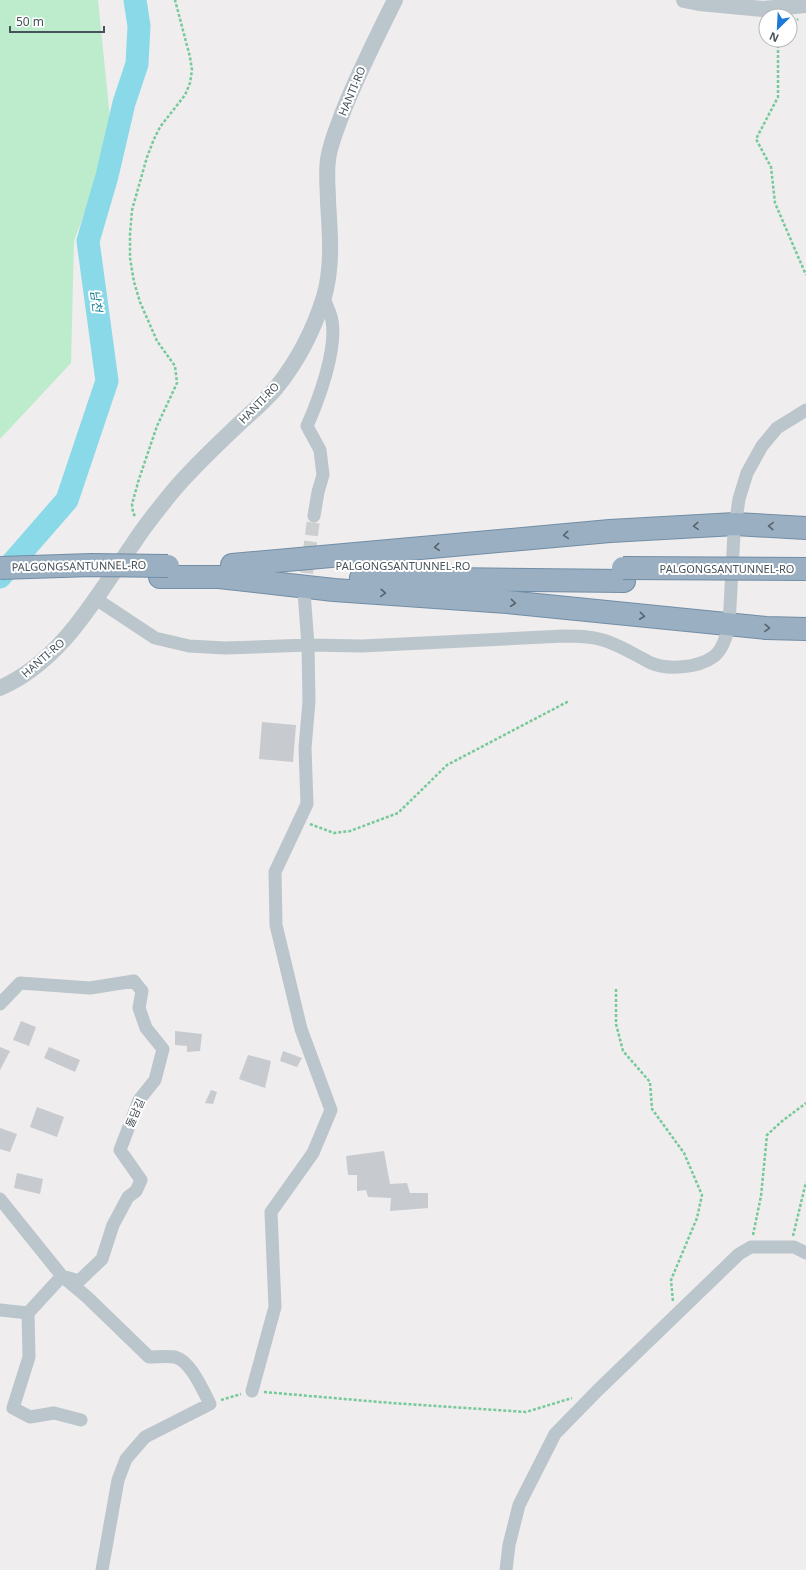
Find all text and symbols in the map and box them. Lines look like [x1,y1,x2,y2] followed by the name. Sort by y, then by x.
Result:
[10,8,104,34] scale bar
[758,8,798,48] north arrow
[16,13,44,30] text: 50 m
[767,29,781,46] text: N
[334,64,369,118] street label: HANTI-RO
[87,289,107,315] water label: 남천
[235,379,282,427] street label: HANTI-RO
[693,522,699,531] one-way arrow
[768,522,774,530] one-way arrow
[563,530,570,539] one-way arrow
[434,542,440,551] one-way arrow
[11,557,147,574] street label: PALGONGSANTUNNEL-RO
[336,558,470,573] street label: PALGONGSANTUNNEL-RO
[660,561,794,576] street label: PALGONGSANTUNNEL-RO
[380,589,386,598] one-way arrow
[510,598,516,607] one-way arrow
[639,611,645,620] one-way arrow
[764,624,771,633] one-way arrow
[18,635,67,680] street label: HANTI-RO
[122,1096,148,1130] street label: 돌담길

